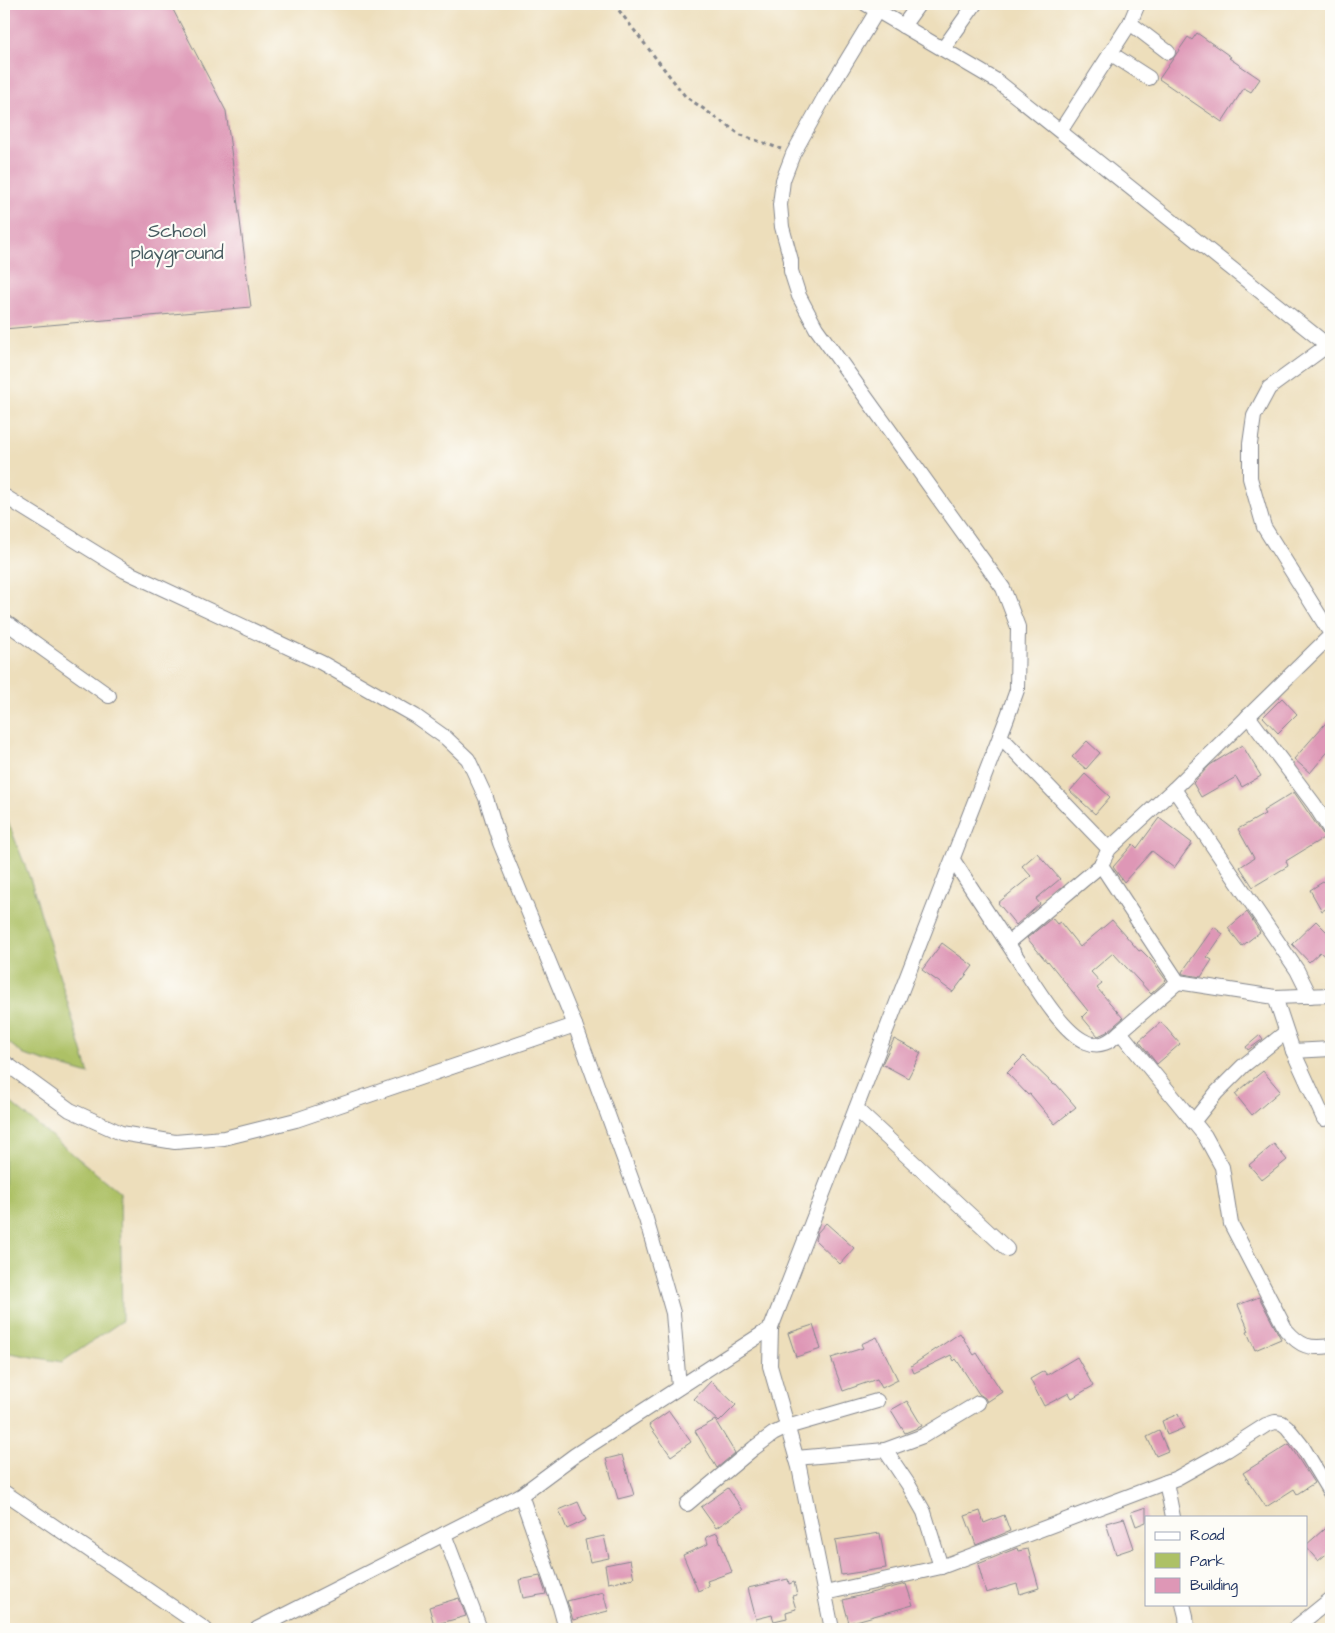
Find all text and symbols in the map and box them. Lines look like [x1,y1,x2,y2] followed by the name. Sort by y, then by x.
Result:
[130,218,224,268] park label: School playground
[1145,1516,1308,1606] legend
[1190,1525,1225,1546] text: Road
[1190,1551,1225,1572] text: Park
[1190,1575,1238,1597] text: Building

